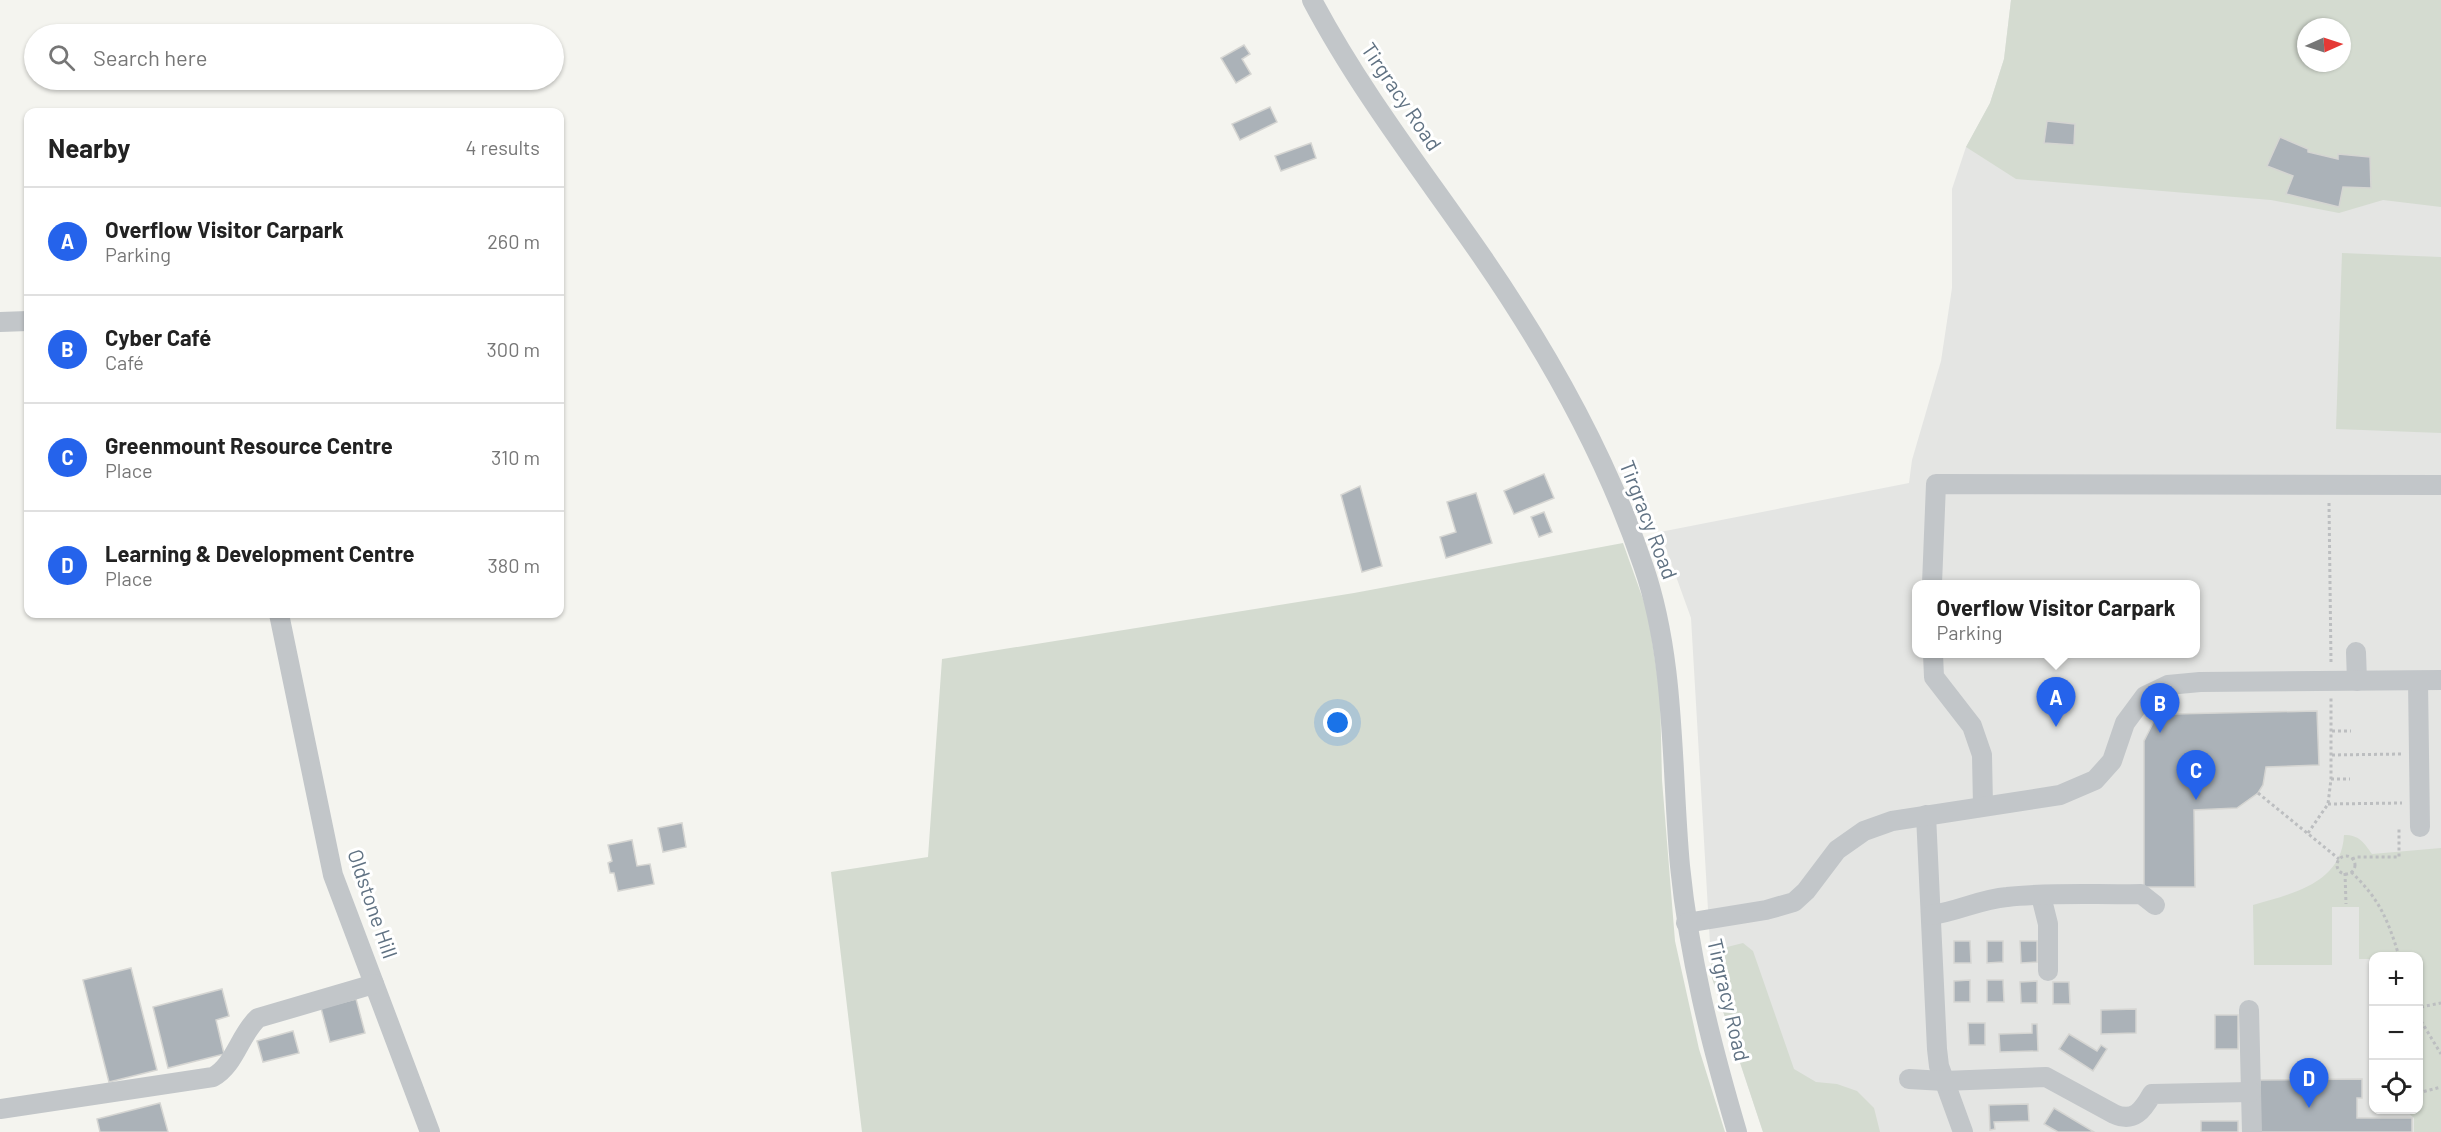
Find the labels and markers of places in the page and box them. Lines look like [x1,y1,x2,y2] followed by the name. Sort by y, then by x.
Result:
[2036,678,2076,727] pin: A
[2140,684,2180,733] pin: B
[2176,750,2216,800] pin: C
[2290,1058,2328,1108] pin: D

